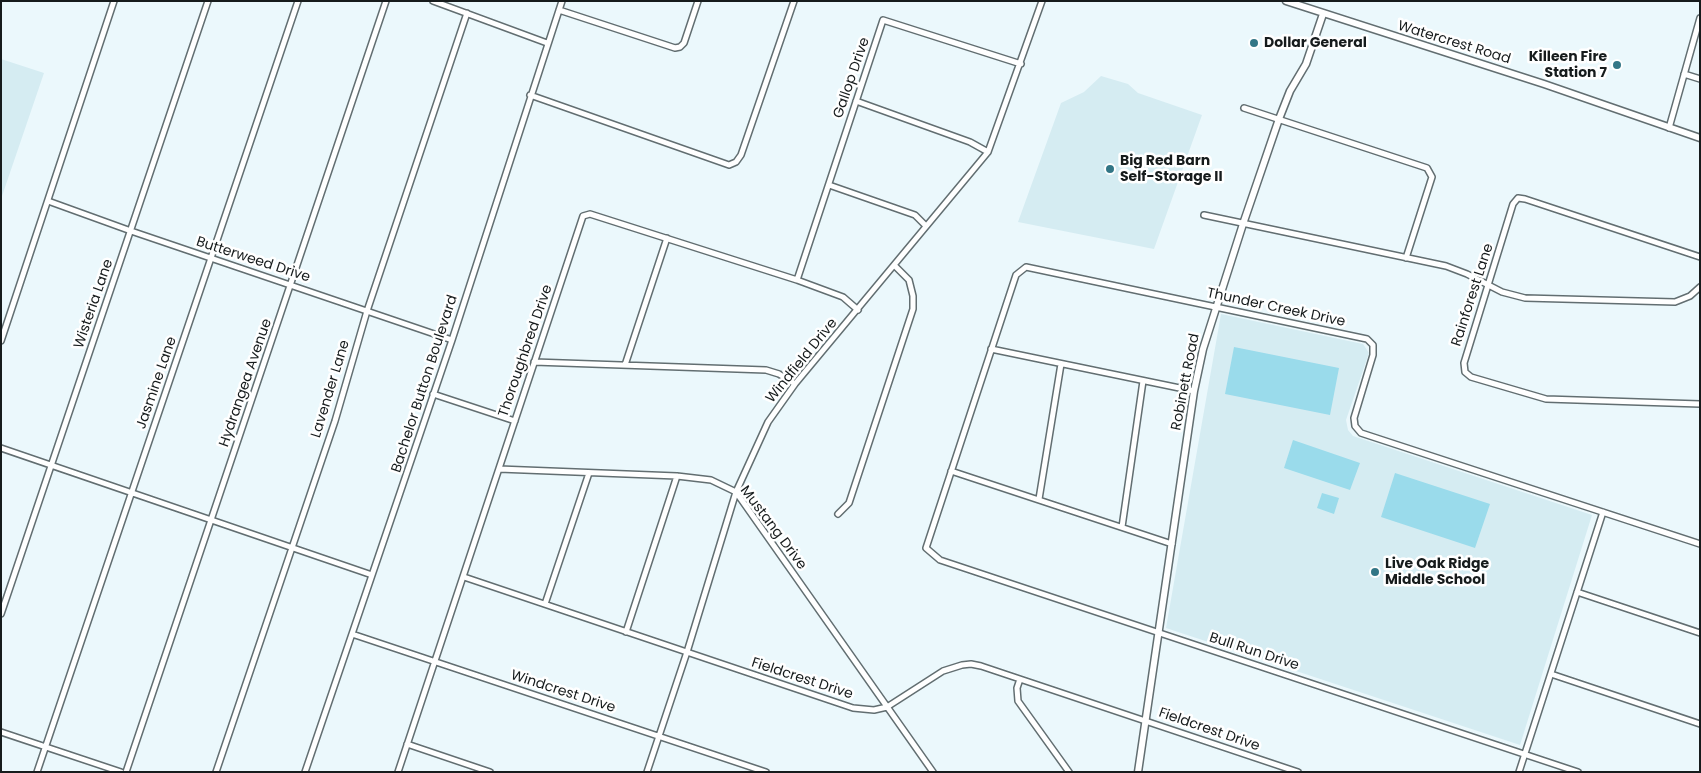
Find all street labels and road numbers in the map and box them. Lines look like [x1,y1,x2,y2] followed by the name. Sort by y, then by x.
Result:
[1396,18,1512,68] street label: Watercrest Road
[830,35,874,121] street label: Gallop Drive
[194,234,312,286] street label: Butterweed Drive
[1448,241,1498,349] street label: Rainforest Lane
[71,257,117,351] street label: Wisteria Lane
[495,283,557,419] street label: Thoroughbred Drive
[1205,285,1347,331] street label: Thunder Creek Drive
[388,293,462,475] street label: Bachelor Button Boulevard
[763,315,841,407] street label: Windfield Drive
[216,317,276,449] street label: Hydrangea Avenue
[1168,332,1204,432] street label: Robinett Road
[133,335,181,431] street label: Jasmine Lane
[308,338,354,440] street label: Lavender Lane
[736,483,810,573] street label: Mustang Drive
[1207,630,1301,674] street label: Bull Run Drive
[749,655,855,703] street label: Fieldcrest Drive
[508,667,618,717] street label: Windcrest Drive
[1156,705,1262,755] street label: Fieldcrest Drive

